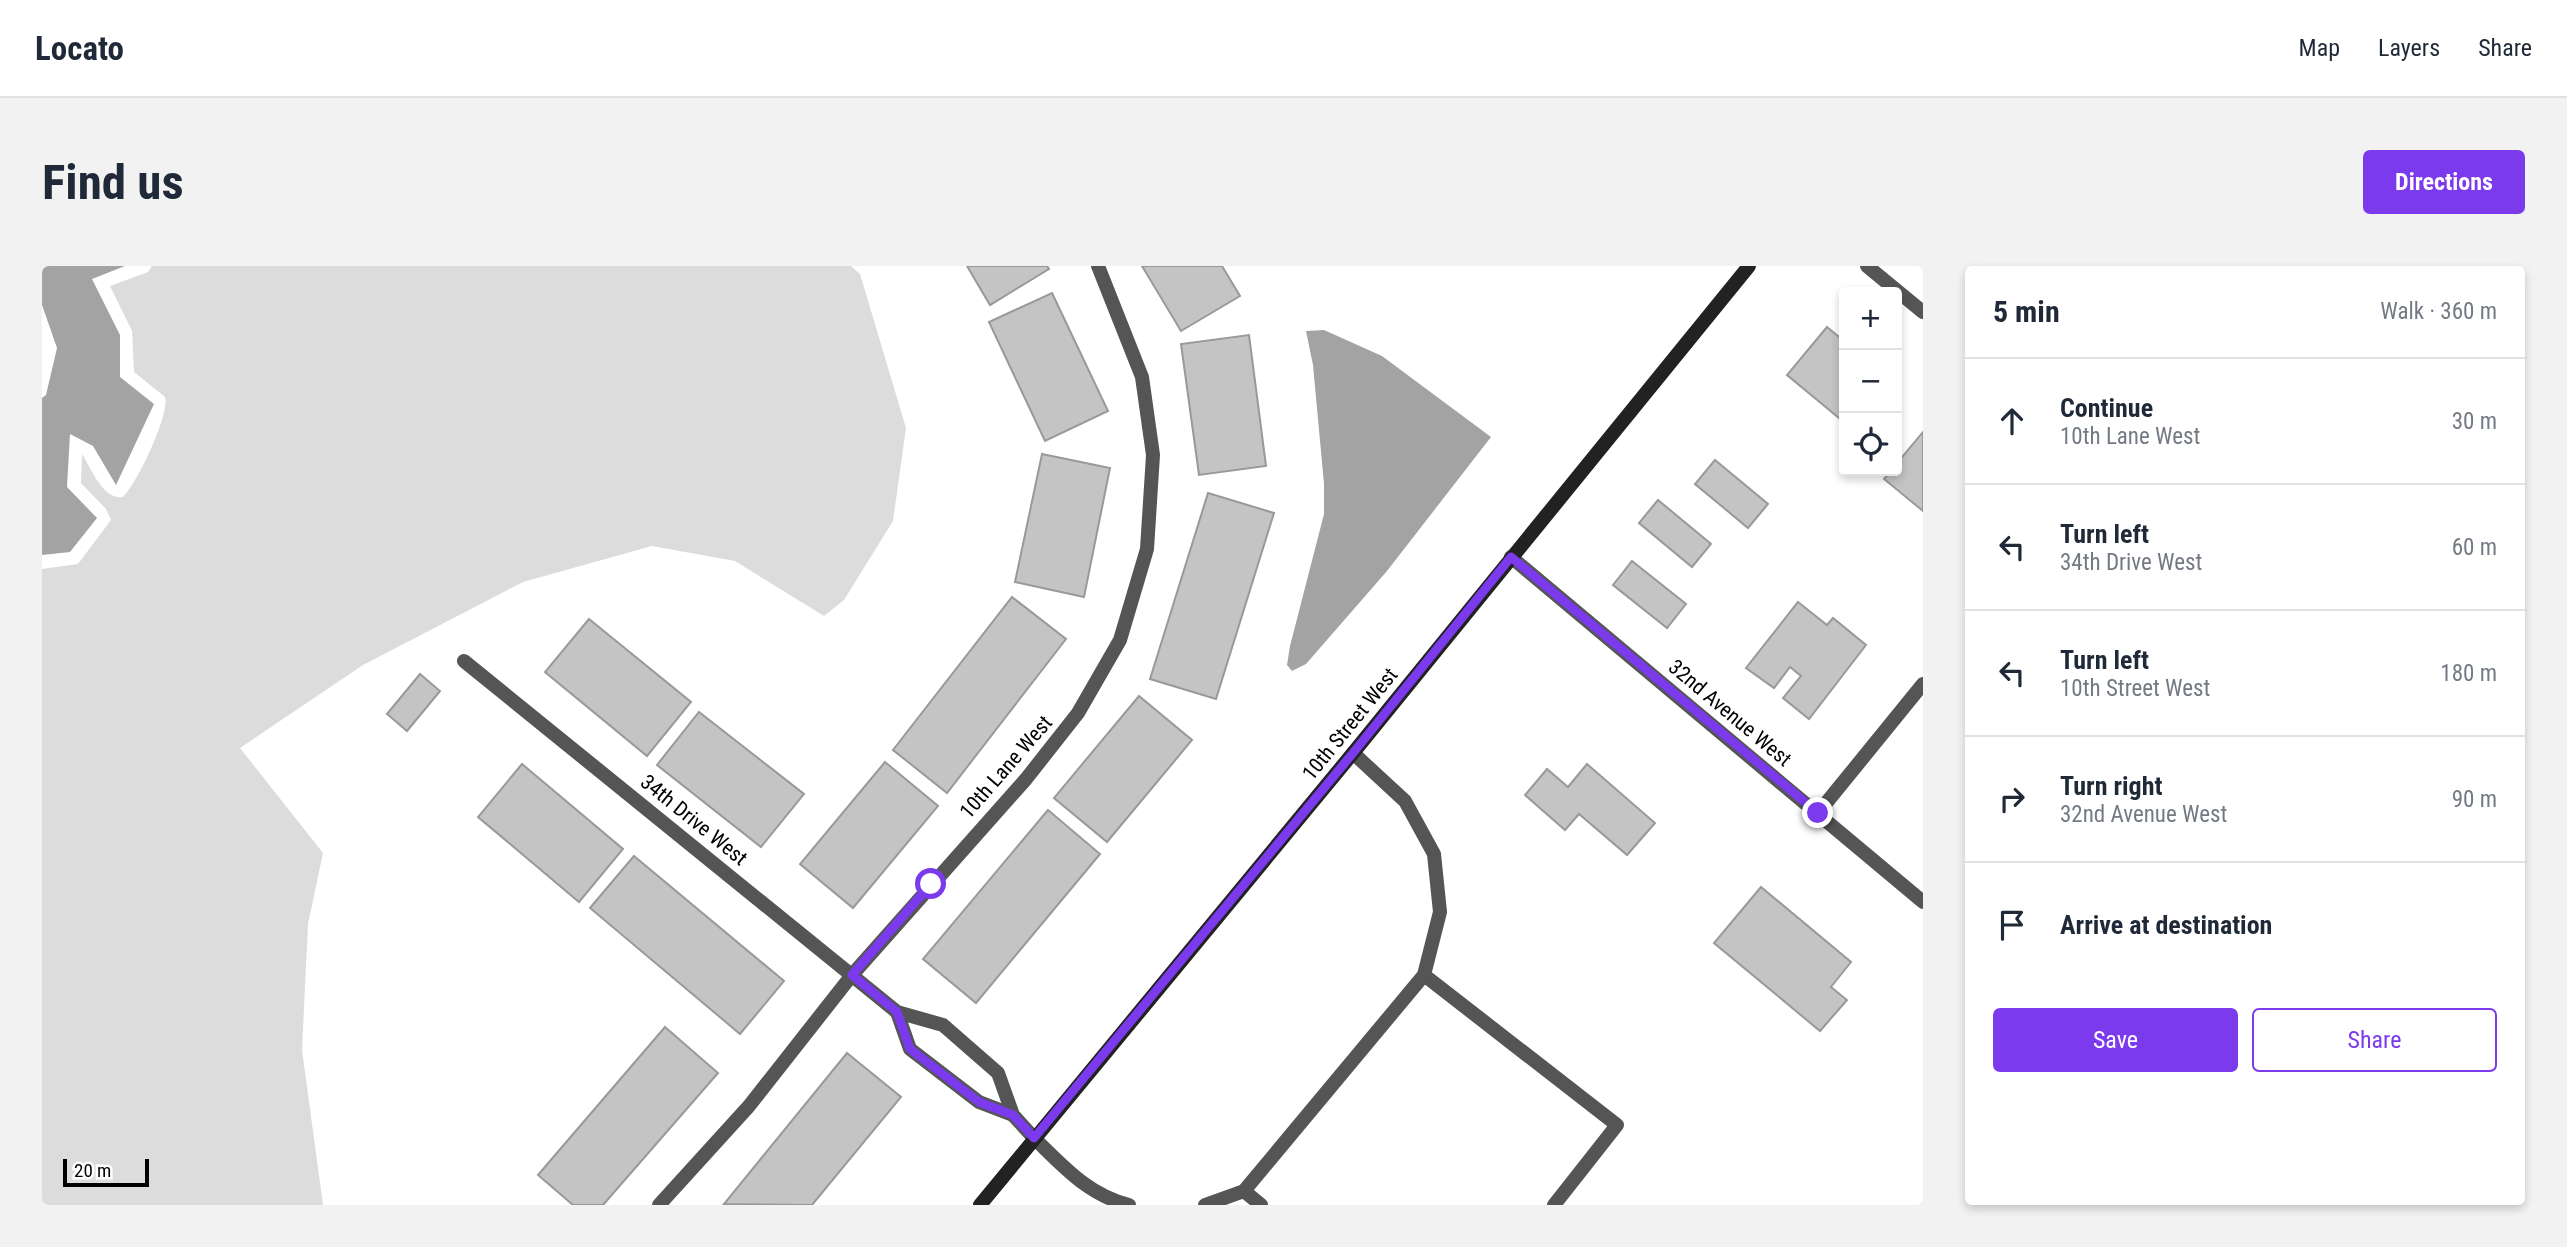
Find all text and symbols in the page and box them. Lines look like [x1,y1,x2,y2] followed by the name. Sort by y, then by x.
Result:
[35,29,124,68] text: Locato
[2299,34,2340,62] text: Map
[2378,34,2440,62] text: Layers
[2478,34,2532,62] text: Share
[2363,150,2525,214] button: Directions
[42,154,184,211] text: Find us
[1839,287,1902,476] map controls
[1839,287,1902,350] button: +
[1993,294,2060,329] text: 5 min
[2380,298,2497,325] text: Walk · 360 m
[1839,350,1902,413] button: −
[2060,393,2153,423] text: Continue
[1993,402,2031,440] icon: ahead
[2452,408,2497,435] text: 30 m
[1839,413,1902,476] button: locate
[2060,423,2200,450] text: 10th Lane West
[2060,519,2149,549] text: Turn left
[1993,528,2031,566] icon: left
[2452,534,2497,561] text: 60 m
[2060,549,2202,576] text: 34th Drive West
[2060,645,2149,675] text: Turn left
[1993,654,2031,692] icon: left
[1664,655,1796,771] street label: 32nd Avenue West
[2440,660,2497,687] text: 180 m
[1297,663,1403,785] street label: 10th Street West
[2060,675,2210,702] text: 10th Street West
[955,711,1057,823] street label: 10th Lane West
[636,770,752,870] street label: 34th Drive West
[2060,771,2162,801] text: Turn right
[1993,780,2031,818] icon: right
[2452,786,2497,813] text: 90 m
[1802,797,1833,828] route end
[2060,801,2227,828] text: 32nd Avenue West
[915,868,946,899] route start
[1993,906,2031,944] icon: arrive
[2060,910,2272,940] text: Arrive at destination
[1993,1008,2238,1072] button: Save
[2252,1008,2497,1072] button: Share
[63,1156,149,1188] scale bar
[74,1159,111,1182] text: 20 m

